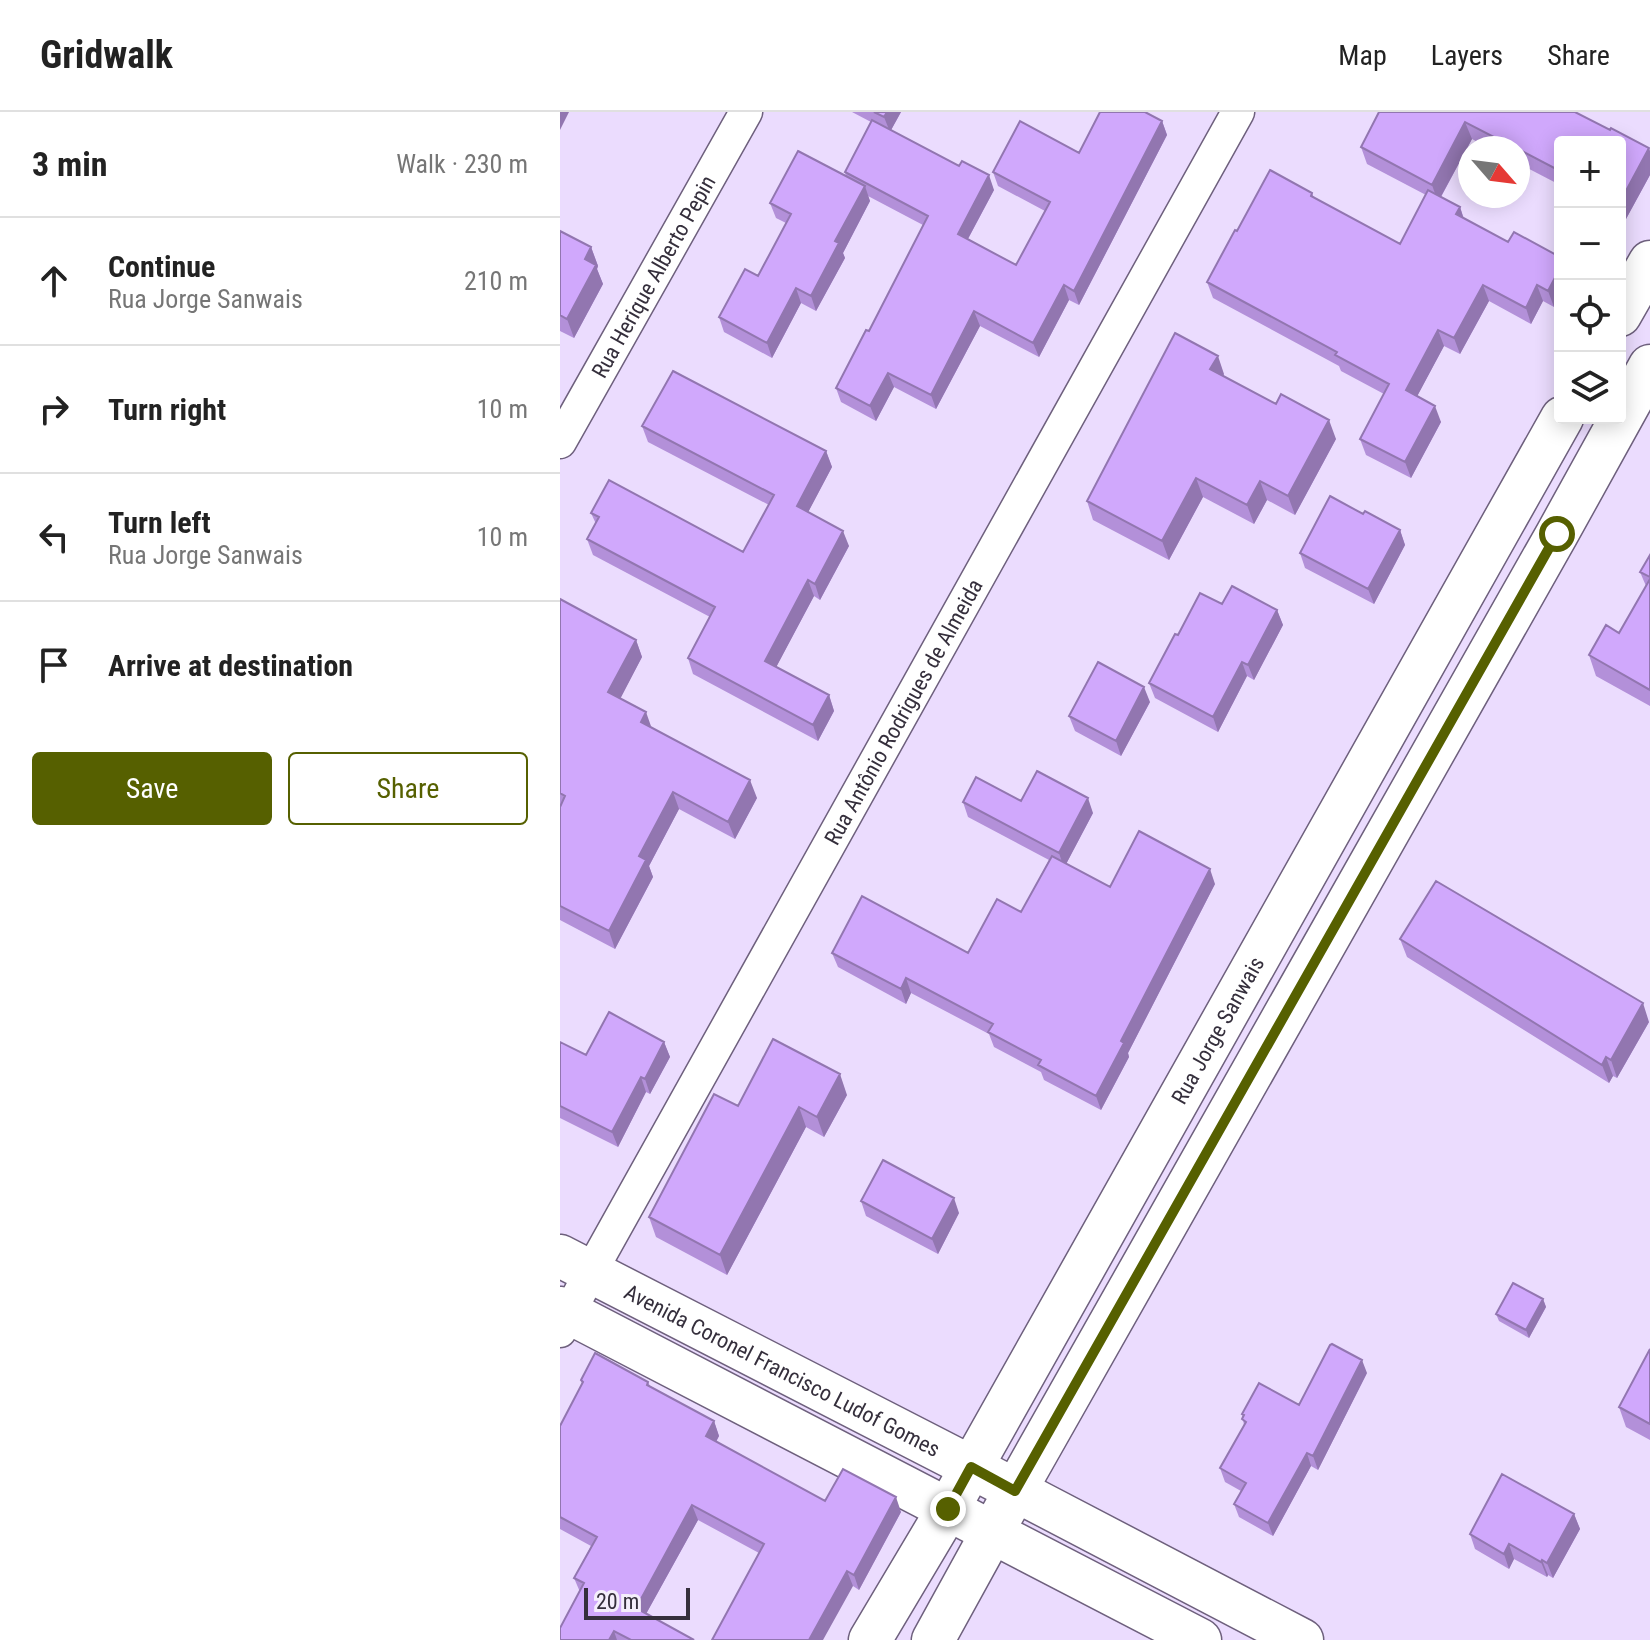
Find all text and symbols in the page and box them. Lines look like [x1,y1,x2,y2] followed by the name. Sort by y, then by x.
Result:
[40,33,173,77] text: Gridwalk
[1338,39,1387,72] text: Map
[1431,39,1503,72] text: Layers
[1547,39,1610,72] text: Share
[1458,136,1530,208] north arrow
[1554,136,1626,424] map controls
[1554,136,1626,208] button: +
[32,144,108,184] text: 3 min
[396,149,528,179] text: Walk · 230 m
[586,171,720,382] street label: Rua Herique Alberto Pepin
[1554,208,1626,280] button: −
[108,249,215,284] text: Continue
[32,259,76,303] icon: ahead
[464,266,528,296] text: 210 m
[1554,280,1626,352] button: locate
[108,284,303,314] text: Rua Jorge Sanwais
[1554,352,1626,424] button: layers
[32,387,76,431] icon: right
[108,392,226,427] text: Turn right
[477,394,528,424] text: 10 m
[108,505,211,540] text: Turn left
[32,515,76,559] icon: left
[1539,516,1575,552] route start
[477,522,528,552] text: 10 m
[108,540,303,570] text: Rua Jorge Sanwais
[819,575,987,849] street label: Rua Antônio Rodrigues de Almeida
[32,643,76,687] icon: arrive
[108,648,353,683] text: Arrive at destination
[32,752,272,825] button: Save
[288,752,528,825] button: Share
[1166,952,1269,1108] street label: Rua Jorge Sanwais
[620,1279,944,1461] street label: Avenida Coronel Francisco Ludof Gomes
[930,1491,966,1527] route end
[584,1584,690,1620] scale bar
[596,1589,639,1614] text: 20 m

